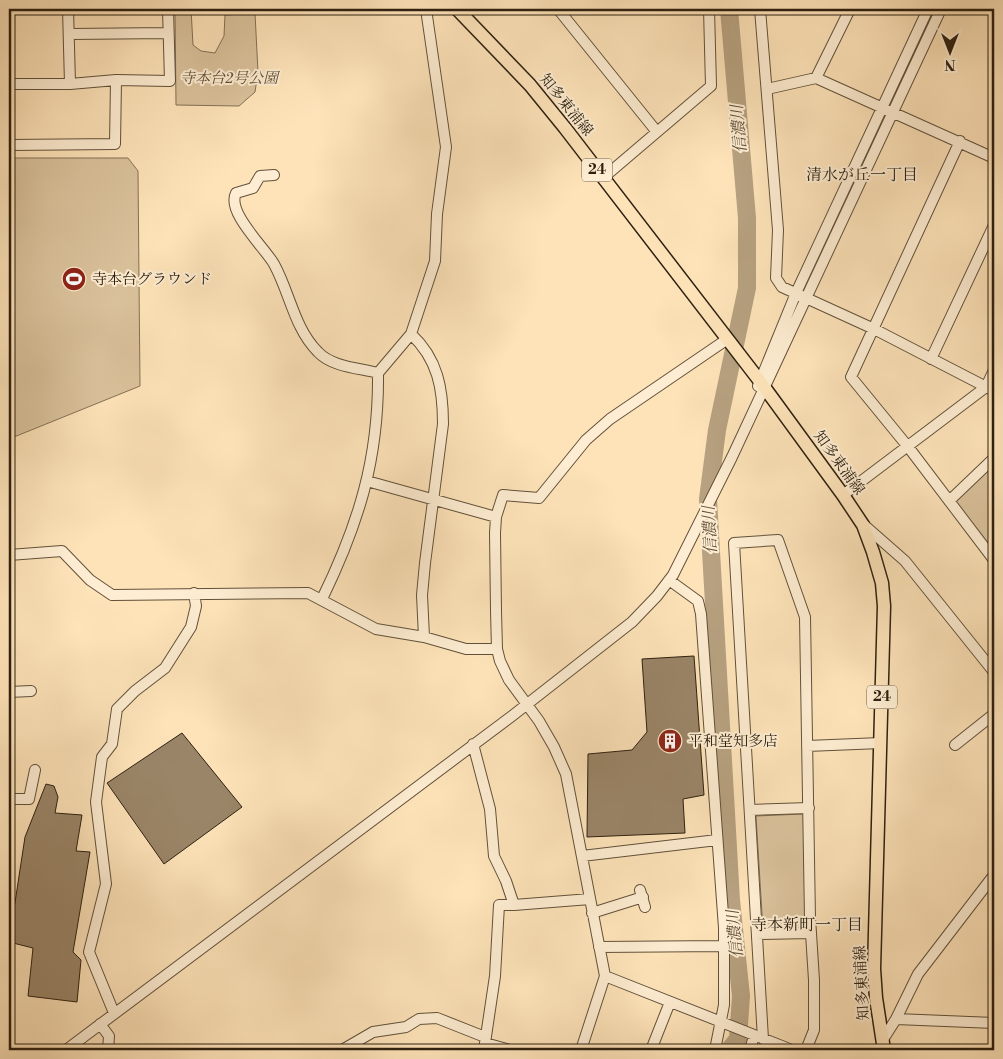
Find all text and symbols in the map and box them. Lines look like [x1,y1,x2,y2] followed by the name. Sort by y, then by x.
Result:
[926,28,976,78] north arrow
[944,55,956,73] text: N
[180,69,281,88] park label: 寺本台2号公園
[535,70,597,140] street label: 知多東浦線
[727,102,751,154] water label: 信濃川
[582,158,612,182] road number: 24
[806,165,918,185] district label: 清水が丘一丁目
[61,266,87,292] sports icon: 寺本台グラウンド
[92,270,212,289] place label: 寺本台グラウンド
[809,427,869,499] street label: 知多東浦線
[699,504,721,554] water label: 信濃川
[867,686,897,709] road number: 24
[657,728,683,754] building icon: 平和堂知多店
[688,732,778,751] place label: 平和堂知多店
[722,907,747,959] water label: 信濃川
[751,915,863,935] district label: 寺本新町一丁目
[851,945,873,1021] street label: 知多東浦線

